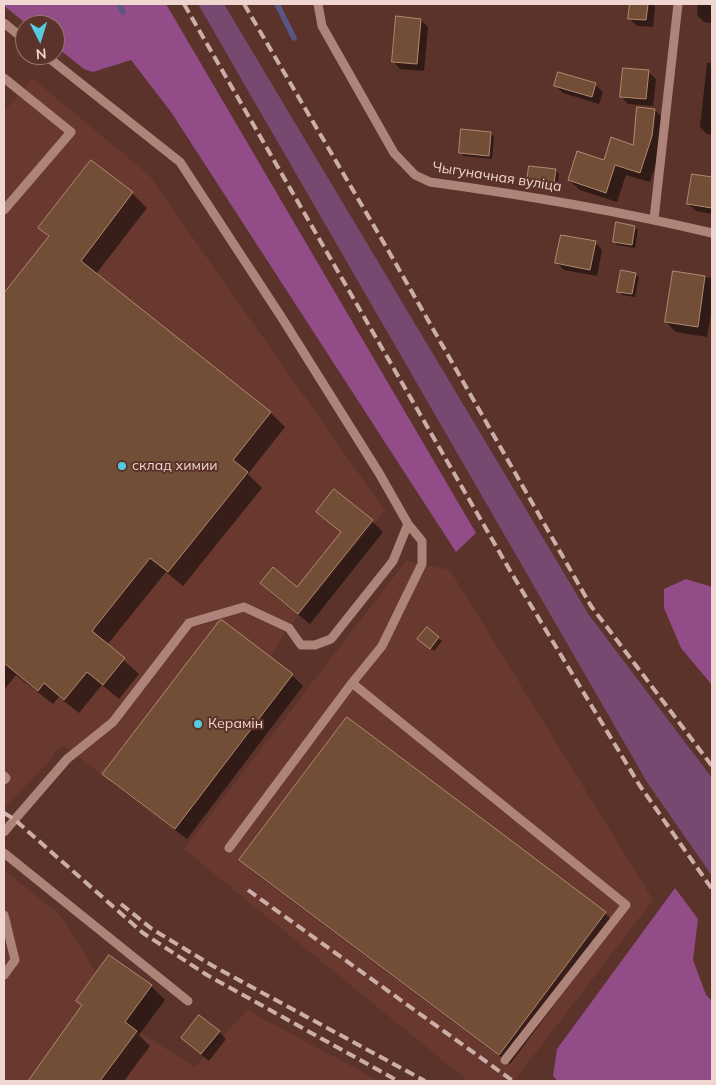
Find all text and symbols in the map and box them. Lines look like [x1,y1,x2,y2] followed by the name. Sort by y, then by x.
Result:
[15,15,65,65] north arrow
[35,45,47,63] text: N
[431,158,563,196] street label: Чыгуначная вуліца
[132,458,218,474] place label: склад химии
[116,460,128,472] marker: склад химии
[208,716,263,732] place label: Керамін
[192,718,204,730] marker: Керамін

